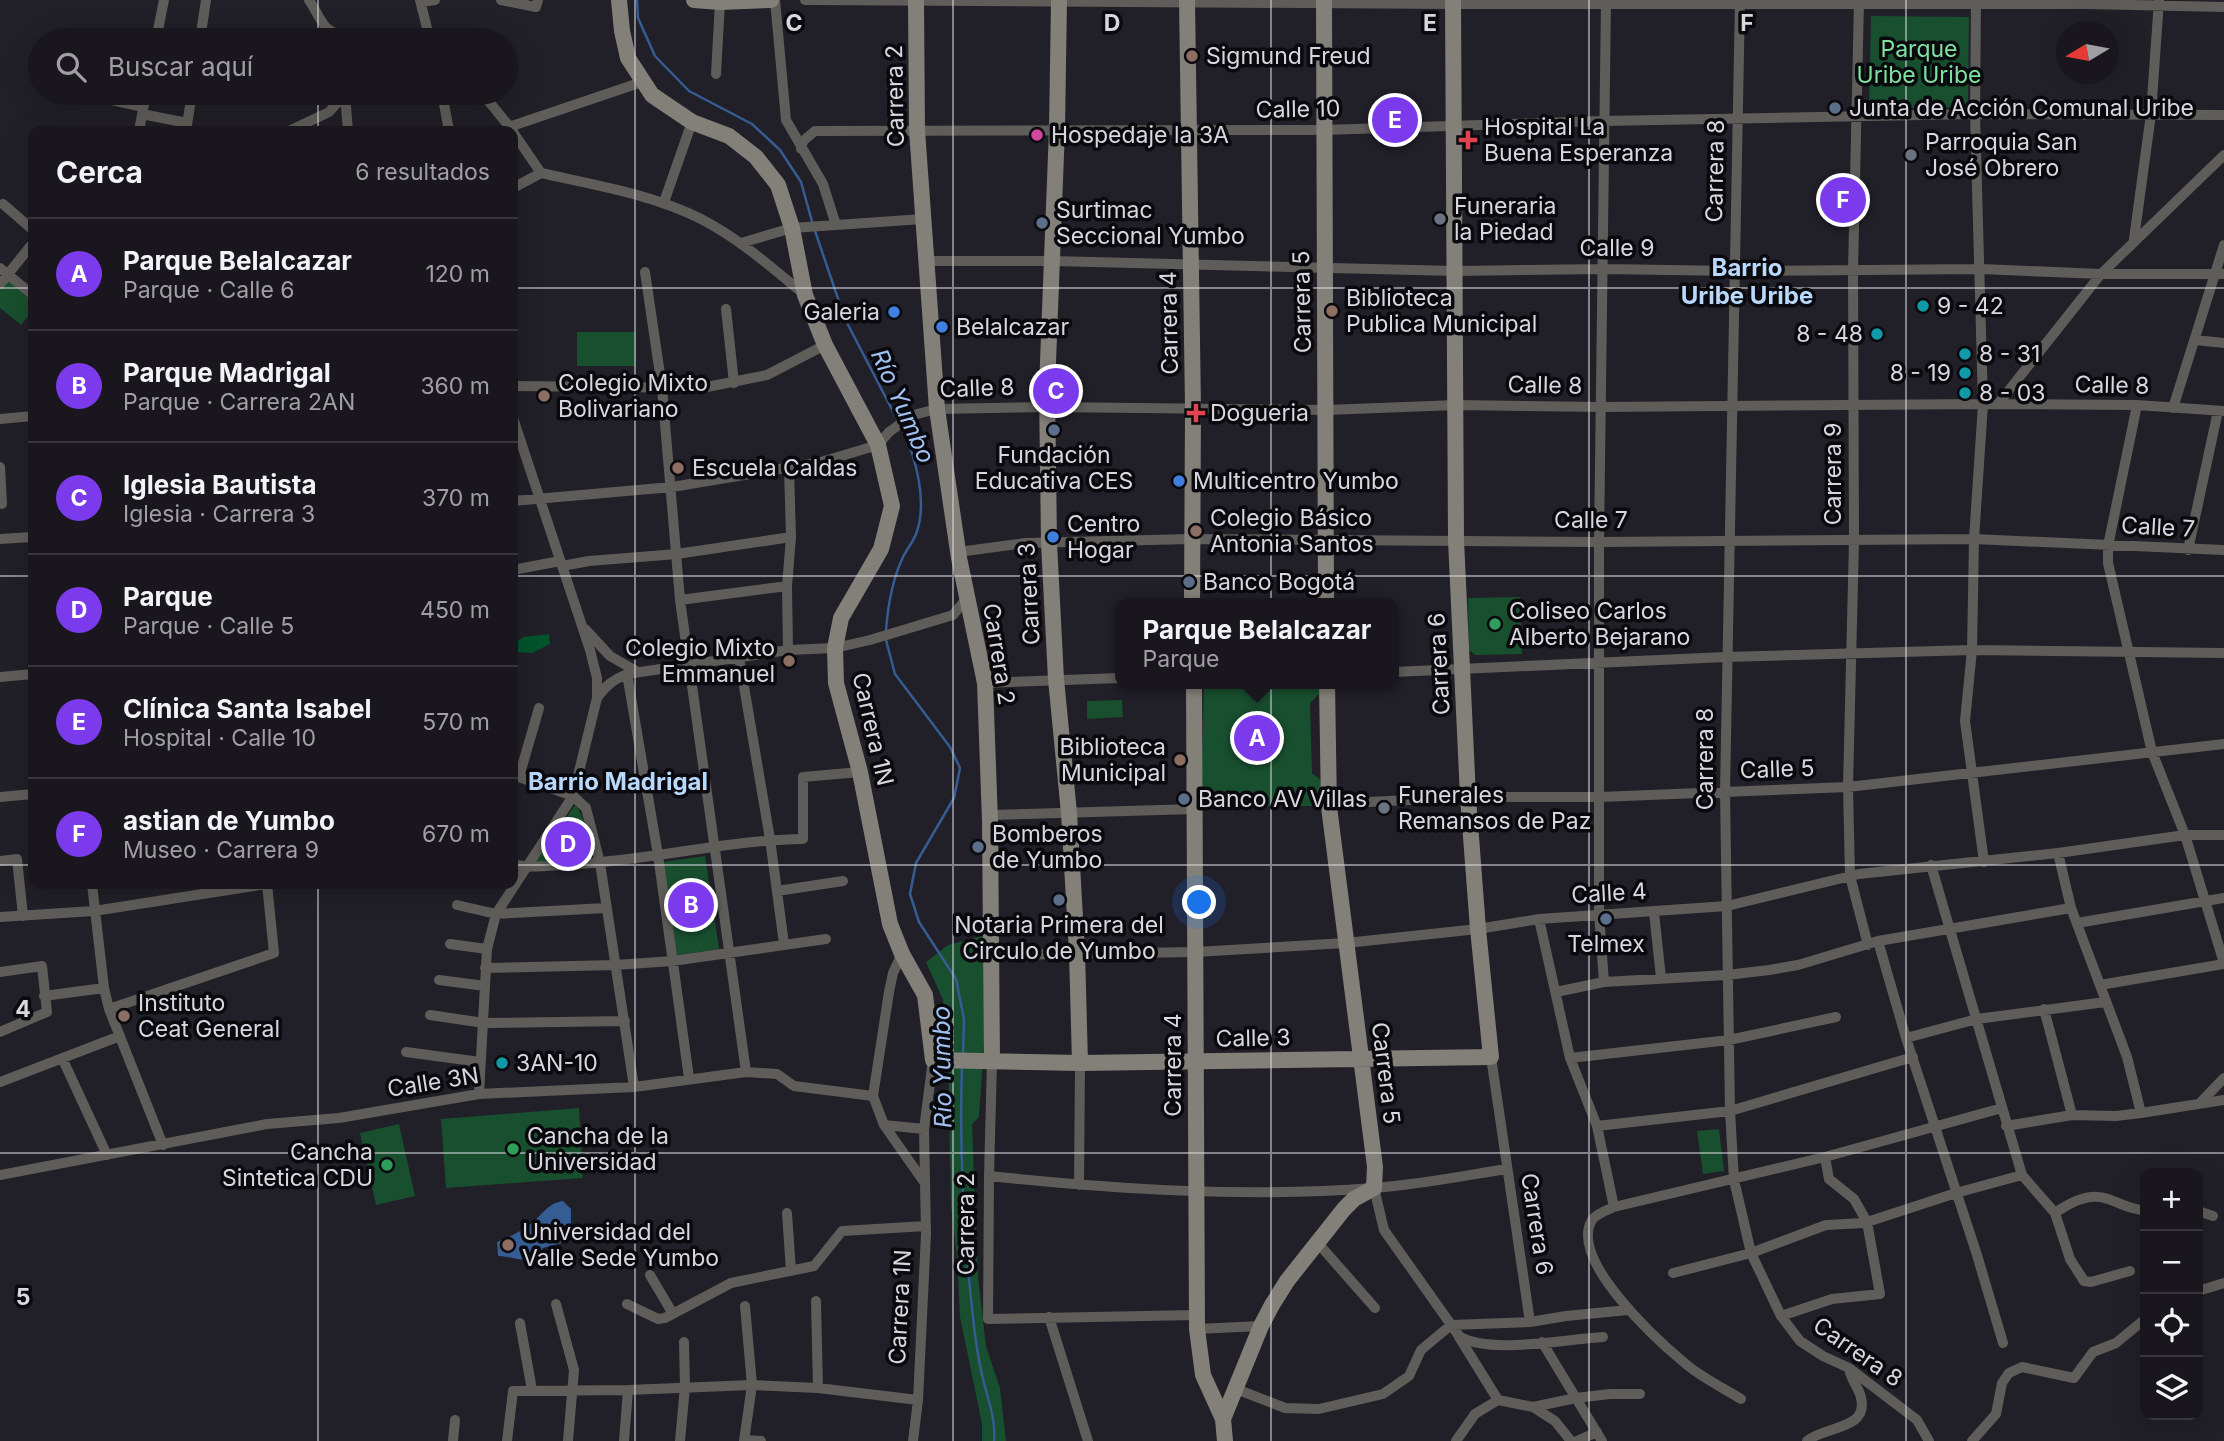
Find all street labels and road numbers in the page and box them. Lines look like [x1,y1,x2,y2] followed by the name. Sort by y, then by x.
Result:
[880,45,910,147] street label: Carrera 2
[1255,94,1341,124] street label: Calle 10
[1700,119,1730,223] street label: Carrera 8
[1580,234,1655,262] street label: Calle 9
[1287,251,1317,353] street label: Carrera 5
[1154,271,1184,375] street label: Carrera 4
[1507,370,1583,400] street label: Calle 8
[2074,370,2150,400] street label: Calle 8
[939,373,1015,403] street label: Calle 8
[1819,423,1847,525] street label: Carrera 9
[1554,506,1628,534] street label: Calle 7
[2120,511,2196,543] street label: Calle 7
[1012,542,1046,646] street label: Carrera 3
[977,601,1021,707] street label: Carrera 2
[1422,612,1456,716] street label: Carrera 6
[846,670,900,788] street label: Carrera 1N
[1691,708,1719,810] street label: Carrera 8
[1739,754,1815,784] street label: Calle 5
[1571,877,1647,909] street label: Calle 4
[1159,1013,1187,1117] street label: Carrera 4
[1366,1020,1406,1126] street label: Carrera 5
[1215,1023,1291,1053] street label: Calle 3
[385,1061,481,1103] street label: Calle 3N
[1515,1171,1559,1277] street label: Carrera 6
[952,1173,980,1275] street label: Carrera 2
[883,1249,917,1365] street label: Carrera 1N
[1808,1311,1908,1393] street label: Carrera 8

